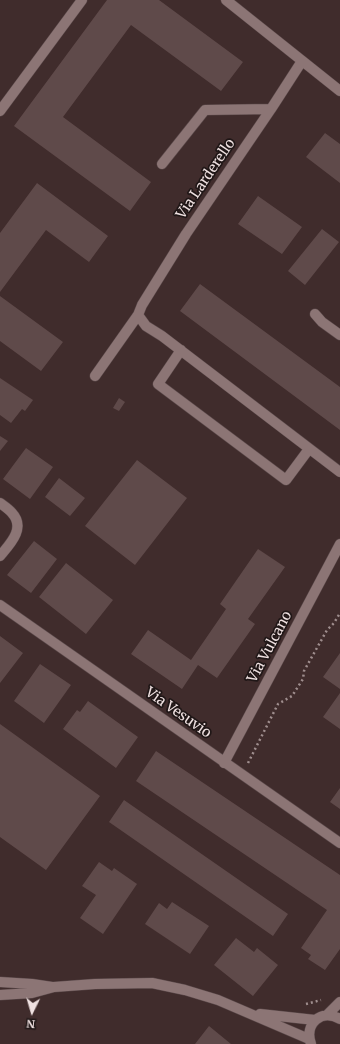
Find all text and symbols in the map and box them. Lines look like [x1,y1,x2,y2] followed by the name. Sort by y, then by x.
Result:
[173,136,239,222] street label: Via Larderello
[244,608,296,686] street label: Via Vulcano
[142,684,214,742] street label: Via Vesuvio
[12,992,52,1032] north arrow
[26,1017,36,1031] text: N

